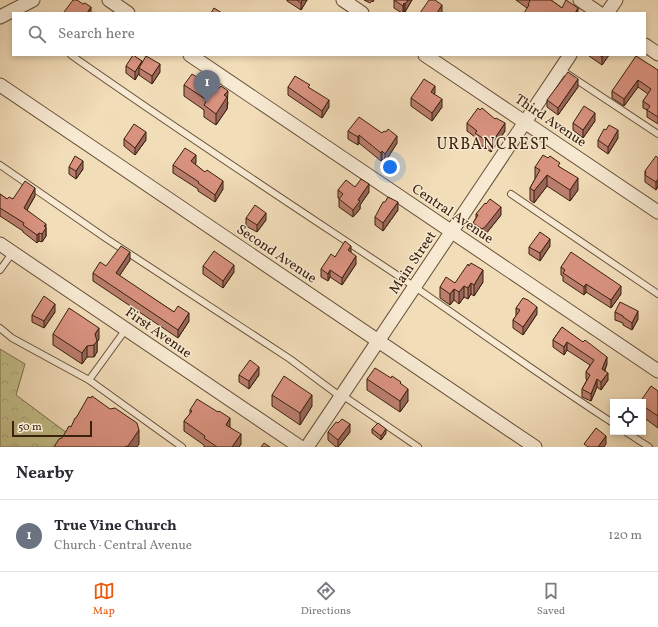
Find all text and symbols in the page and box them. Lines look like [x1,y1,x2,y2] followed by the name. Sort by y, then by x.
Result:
[12,12,646,56] search box
[26,23,48,45] icon: search
[58,24,135,45] text: Search here
[194,70,220,103] pin: 1
[511,90,590,152] street label: Third Avenue
[437,134,549,156] district label: URBANCREST
[380,157,400,177] your location
[408,180,497,249] street label: Central Avenue
[232,220,320,288] street label: Second Avenue
[385,228,441,298] street label: Main Street
[121,303,195,363] street label: First Avenue
[610,399,646,435] map controls
[610,399,646,435] button: locate
[12,419,92,438] scale bar
[18,420,42,435] text: 50 m
[16,462,74,485] text: Nearby
[54,516,177,537] text: True Vine Church
[26,527,32,545] text: 1
[608,527,642,545] text: 120 m
[54,537,192,555] text: Church · Central Avenue
[93,580,115,619] tab: Map
[301,580,351,619] tab: Directions
[537,580,565,619] tab: Saved

